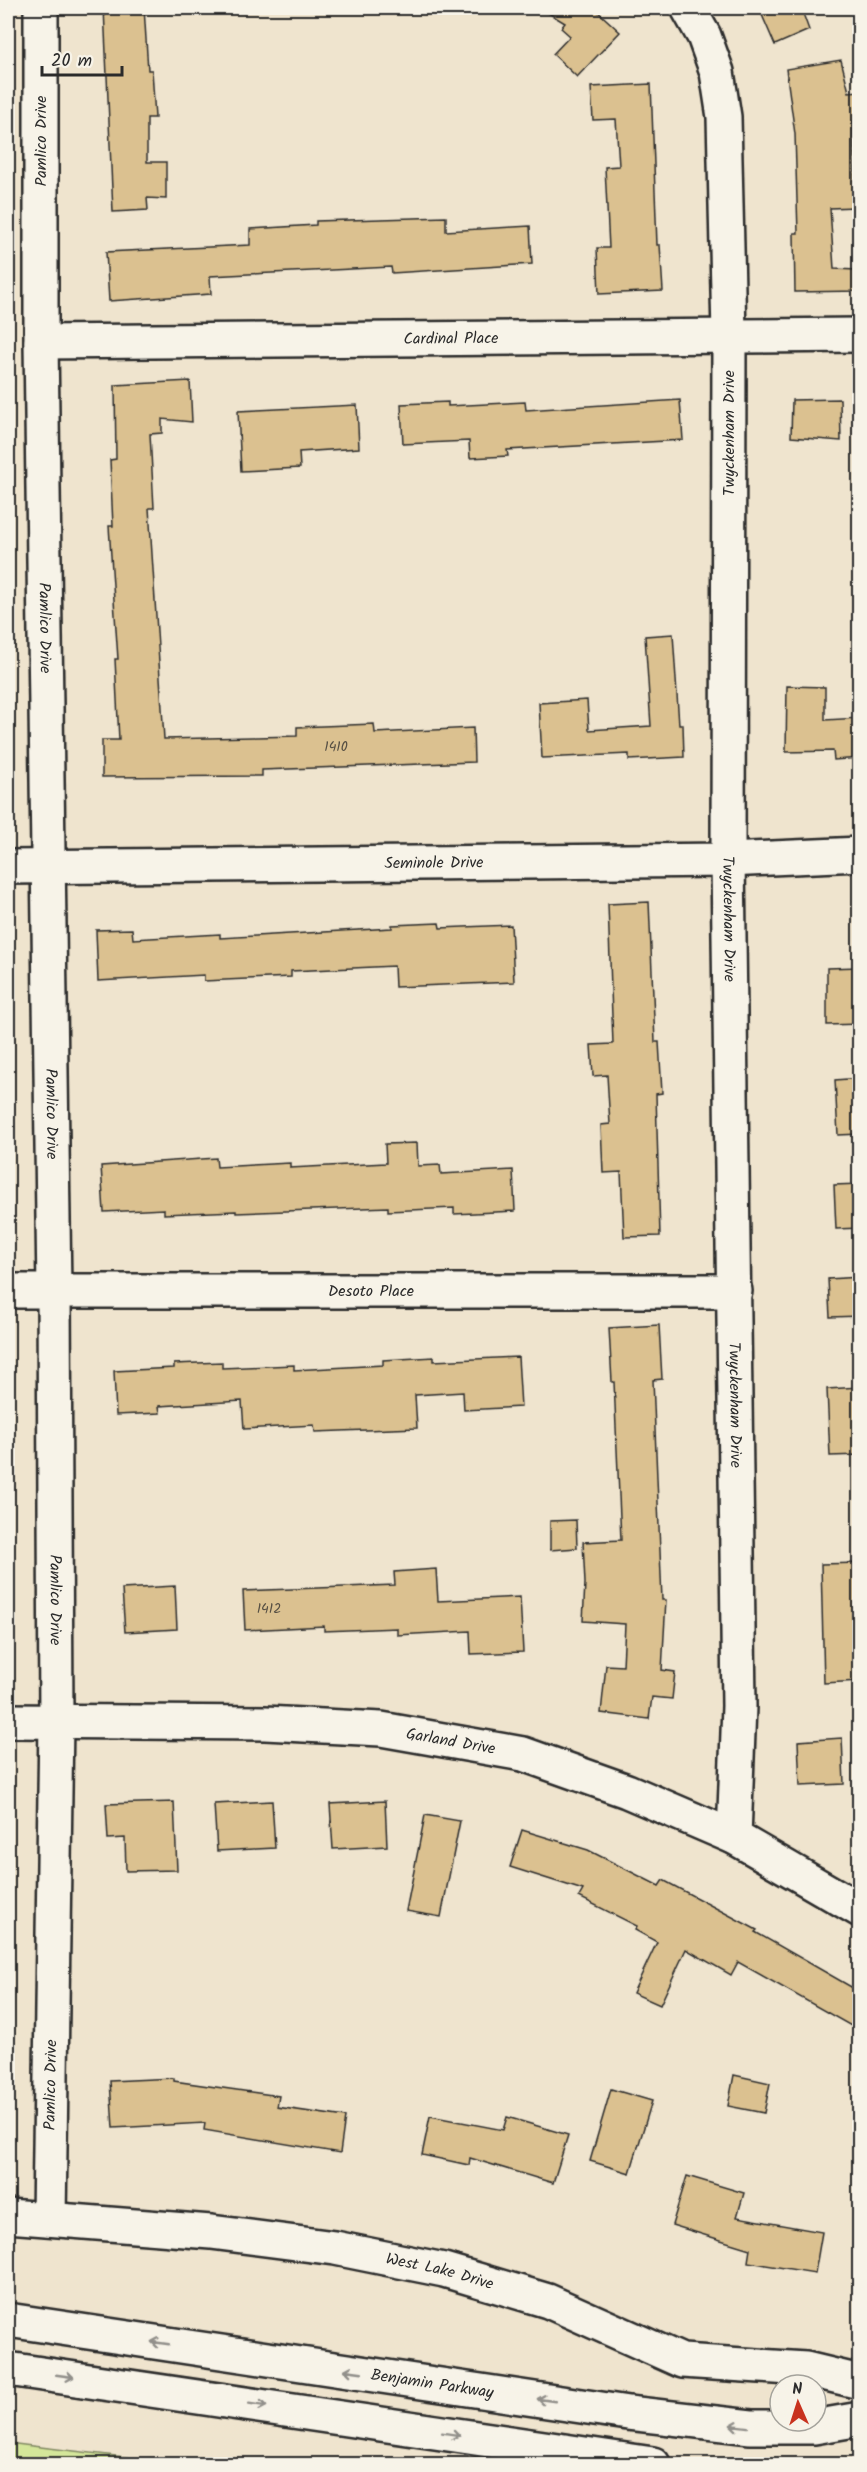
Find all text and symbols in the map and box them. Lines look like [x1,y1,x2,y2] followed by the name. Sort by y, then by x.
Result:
[42,39,122,77] scale bar
[51,47,92,76] text: 20 m
[29,96,54,186] street label: Pamlico Drive
[403,326,499,351] street label: Cardinal Place
[717,370,742,496] street label: Twyckenham Drive
[32,582,58,674] street label: Pamlico Drive
[324,736,348,758] house number: 1410
[384,850,484,876] street label: Seminole Drive
[715,856,742,982] street label: Twyckenham Drive
[38,1068,65,1160] street label: Pamlico Drive
[328,1279,414,1304] street label: Desoto Place
[722,1342,748,1468] street label: Twyckenham Drive
[43,1554,68,1645] street label: Pamlico Drive
[257,1598,281,1620] house number: 1412
[404,1721,497,1761] street label: Garland Drive
[38,2039,64,2131] street label: Pamlico Drive
[384,2246,497,2297] street label: West Lake Drive
[150,2337,170,2348] one-way arrow
[369,2362,496,2405] street label: Benjamin Parkway
[343,2366,363,2377] one-way arrow
[55,2371,75,2382] one-way arrow
[768,2373,828,2433] north arrow
[792,2377,803,2402] text: N
[536,2395,556,2406] one-way arrow
[248,2400,268,2411] one-way arrow
[729,2420,749,2431] one-way arrow
[441,2429,461,2440] one-way arrow

